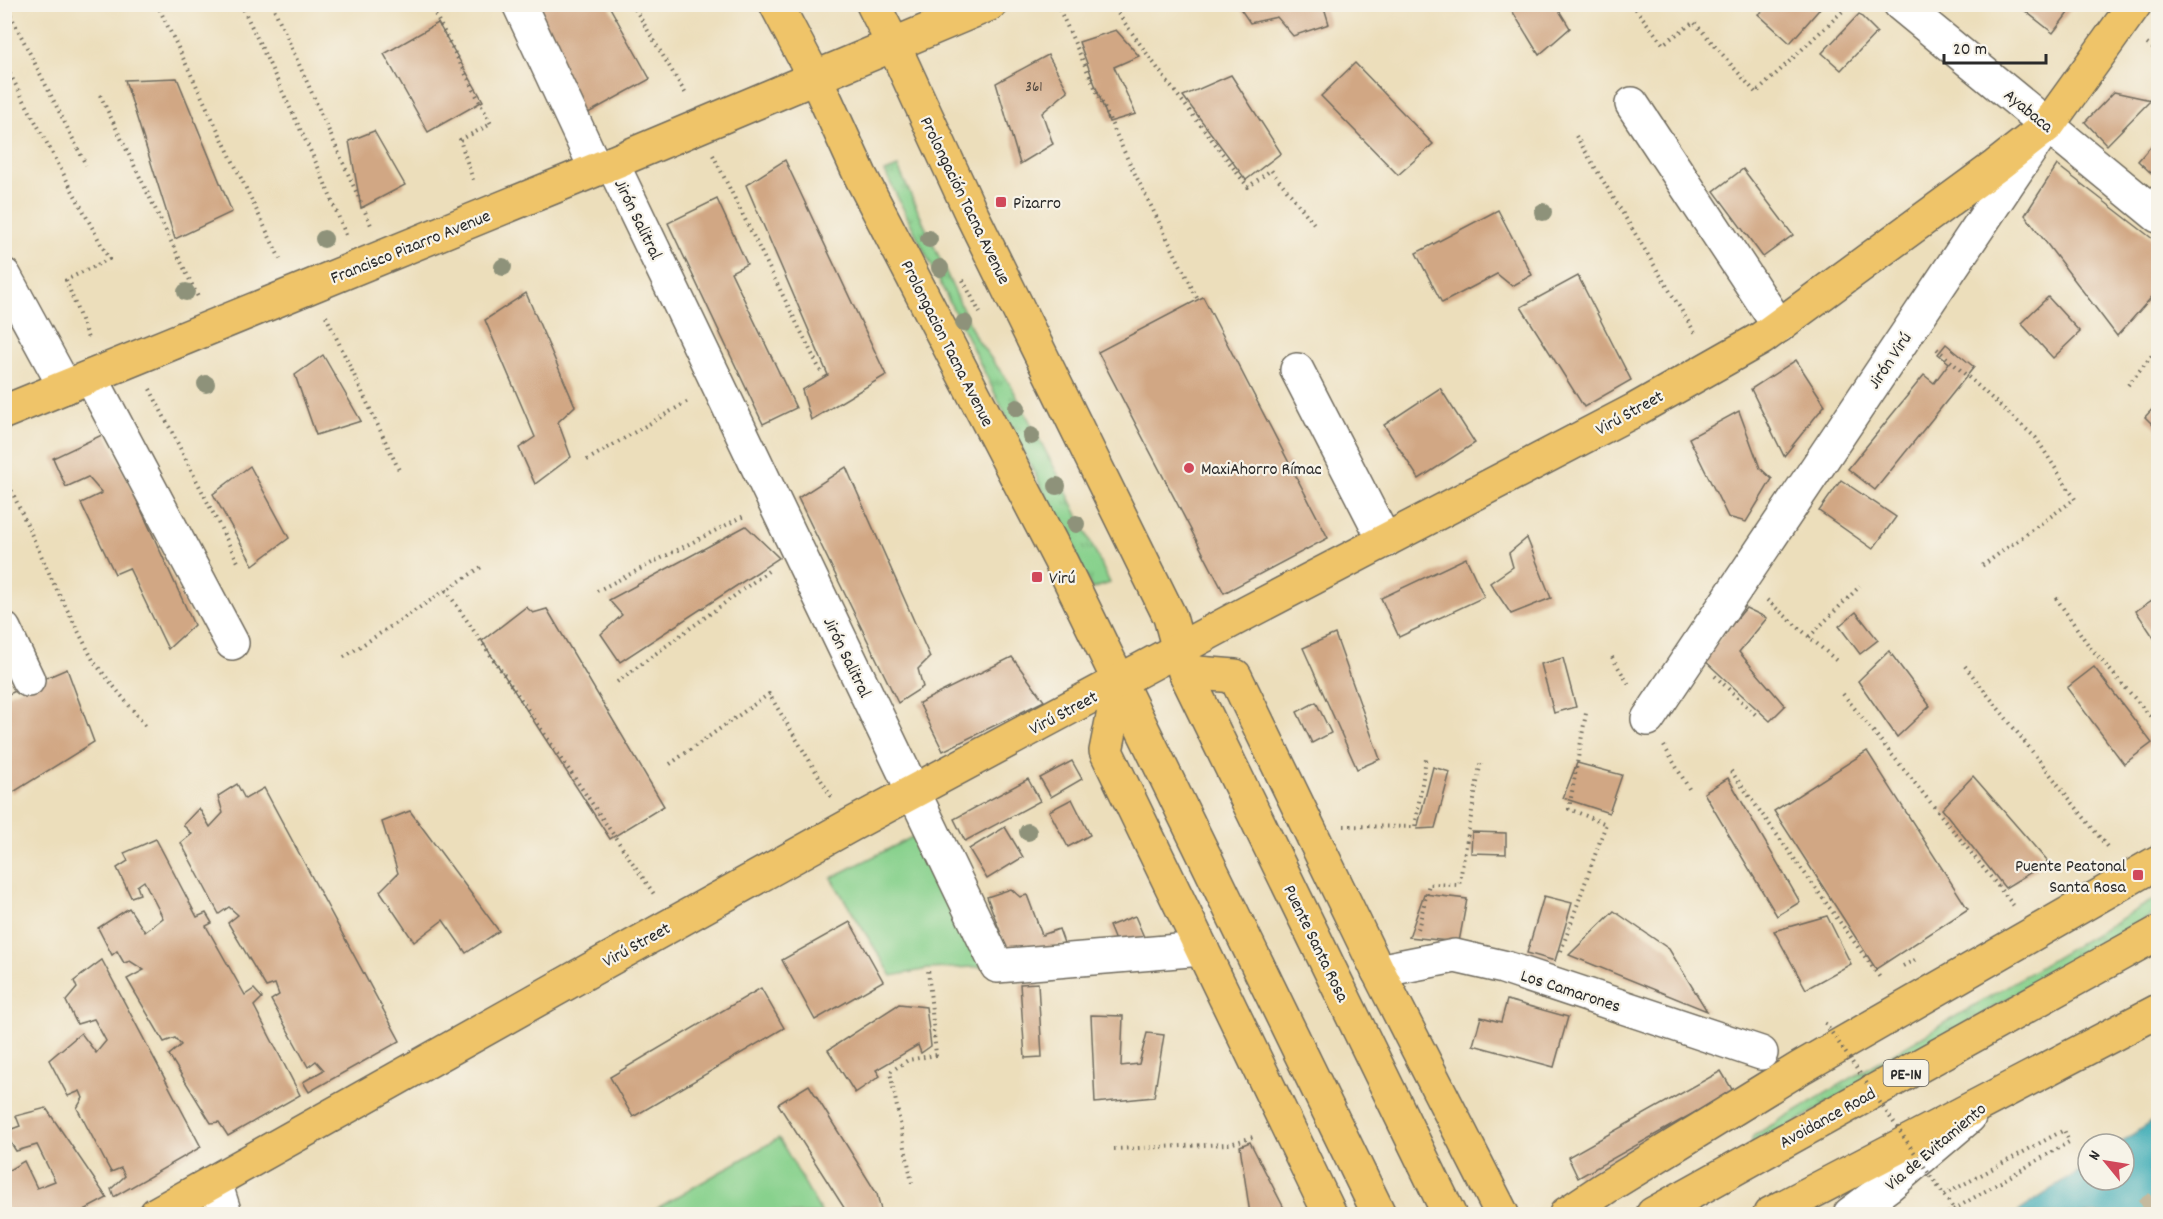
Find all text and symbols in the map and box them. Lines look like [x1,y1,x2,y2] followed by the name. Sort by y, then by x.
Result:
[1944,27,2046,65] scale bar
[1953,38,1987,63] text: 20 m
[1025,77,1043,99] house number: 361
[1997,84,2058,140] street label: Ayabaca
[912,113,1015,289] street label: Prolongación Tacna Avenue
[606,176,667,265] street label: Jirón Salitral
[1013,192,1061,217] place label: Pizarro
[994,195,1008,209] marker: Pizarro
[327,205,495,292] street label: Francisco Pizarro Avenue
[893,257,999,432] street label: Prolongacion Tacna Avenue
[1863,328,1919,395] street label: Jirón Virú
[1592,385,1669,443] street label: Virú Street
[1201,458,1322,483] place label: MaxiAhorro Rímac
[1182,461,1196,475] marker: MaxiAhorro Rímac
[1049,567,1075,592] place label: Virú
[1030,570,1044,584] marker: Virú
[815,614,876,703] street label: Jirón Salitral
[1026,686,1103,743] street label: Virú Street
[2015,855,2127,901] place label: Puente Peatonal Santa Rosa
[2131,868,2145,882] marker: Puente Peatonal Santa Rosa
[1276,881,1354,1007] street label: Puente Santa Rosa
[599,917,676,975] street label: Virú Street
[1517,964,1623,1020] street label: Los Camarones
[1884,1060,1928,1086] road number: PE-1N
[1775,1082,1881,1156] street label: Avoidance Road
[1880,1098,1993,1198] street label: Via de Evitamiento
[2076,1132,2136,1192] north arrow
[2083,1146,2107,1165] text: N

